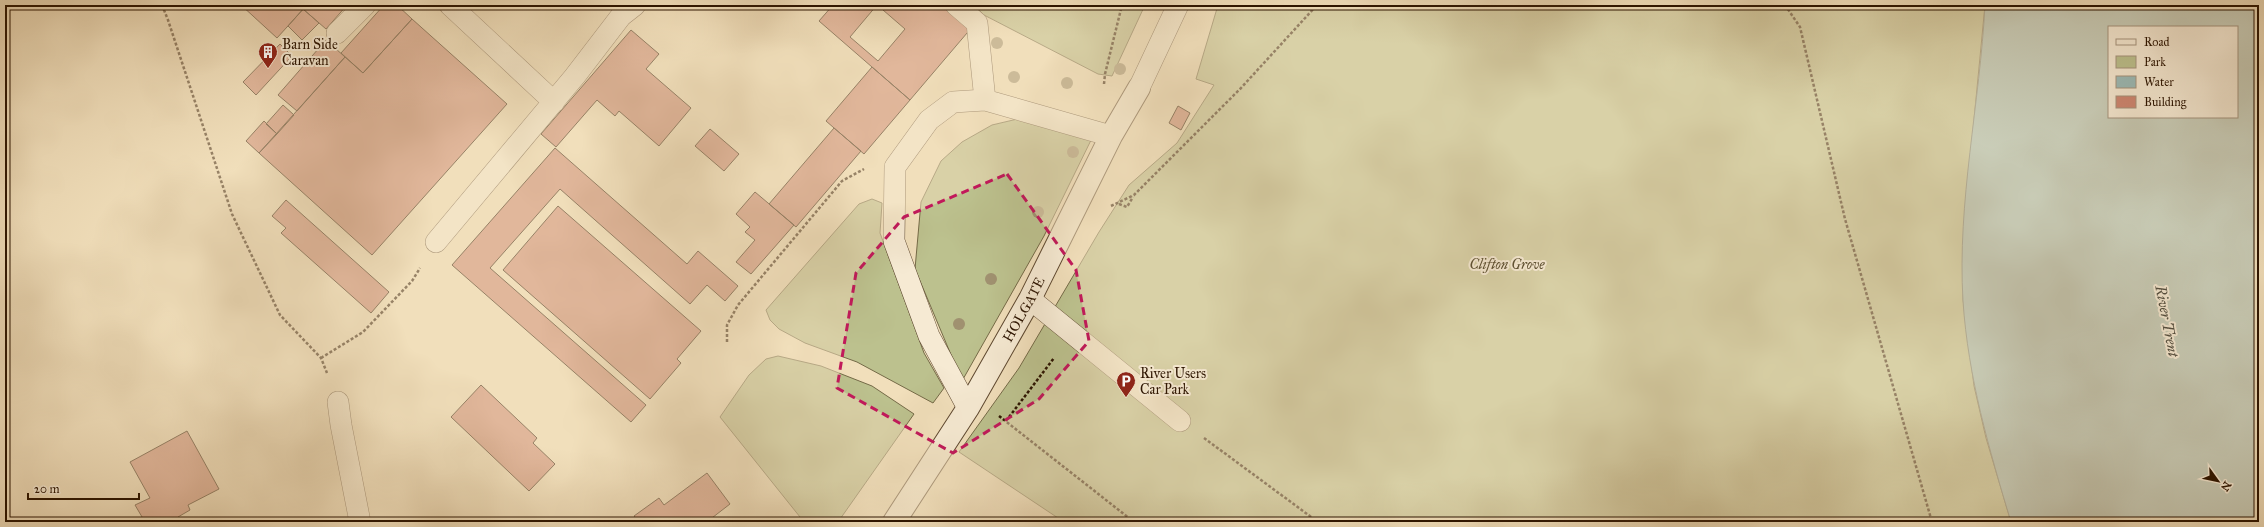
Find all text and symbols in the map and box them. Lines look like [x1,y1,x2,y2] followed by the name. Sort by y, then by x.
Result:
[2108,26,2238,118] legend
[2144,35,2170,49] text: Road
[282,36,338,69] place label: Barn Side Caravan
[257,41,279,69] building icon: Barn Side Caravan
[2144,55,2166,69] text: Park
[2144,75,2174,89] text: Water
[2144,95,2187,110] text: Building
[1469,256,1545,273] park label: Clifton Grove
[999,274,1049,345] street label: HOLGATE
[2151,283,2183,360] water label: River Trent
[1140,365,1206,398] place label: River Users Car Park
[1115,370,1137,398] parking icon: River Users Car Park
[2198,461,2238,501] north arrow
[28,475,139,501] scale bar
[2218,479,2234,494] text: N
[34,482,60,496] text: 20 m

